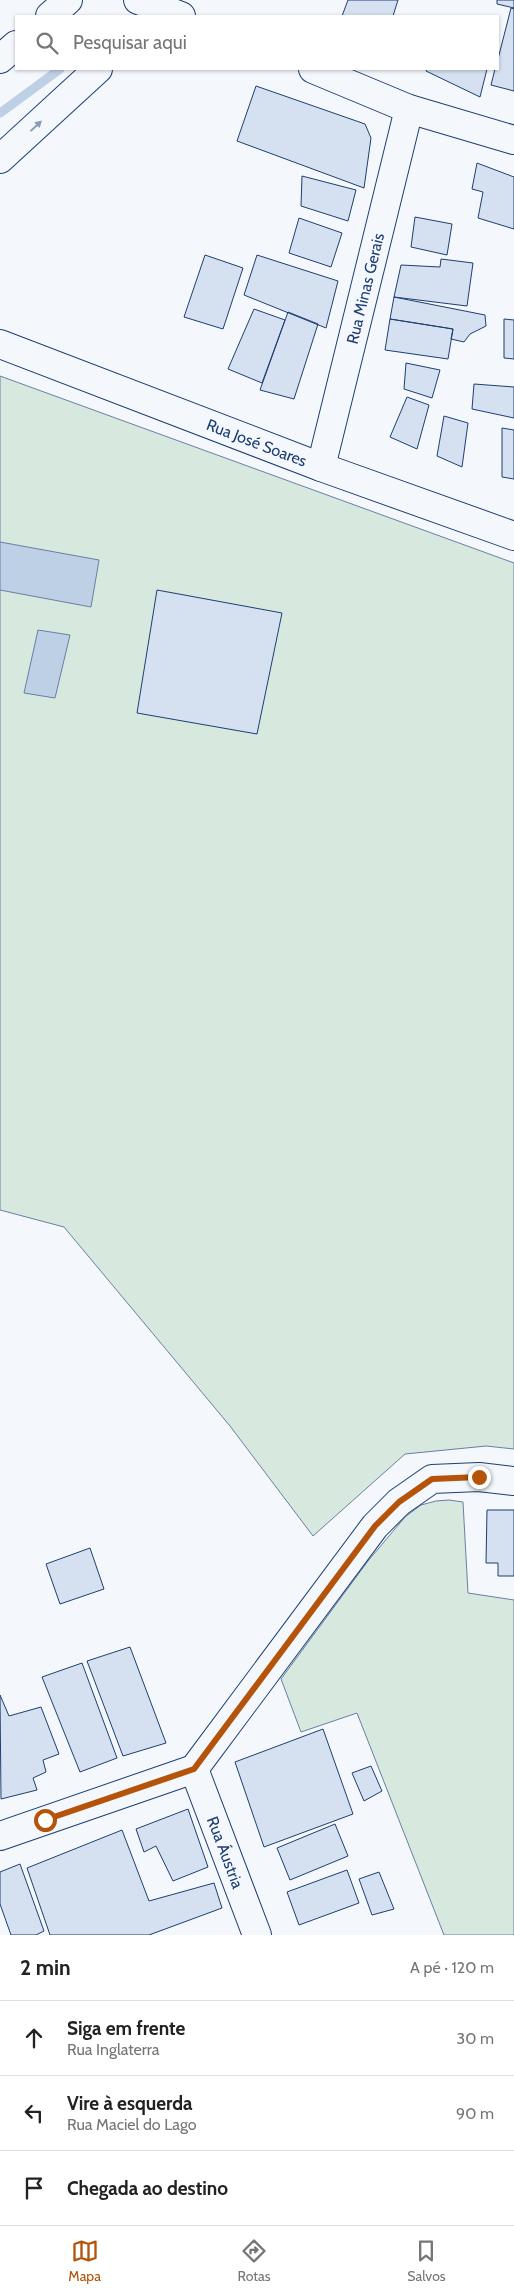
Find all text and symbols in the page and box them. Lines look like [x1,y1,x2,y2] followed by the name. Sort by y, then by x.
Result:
[15,15,499,70] search box
[33,29,61,57] icon: search
[73,31,187,54] text: Pesquisar aqui
[29,120,41,132] one-way arrow
[342,230,388,346] street label: Rua Minas Gerais
[204,415,310,470] street label: Rua José Soares
[468,1466,491,1489] route end
[34,1809,57,1832] route start
[203,1814,248,1891] street label: Rua Áustria
[20,1955,71,1980] text: 2 min
[410,1958,494,1977] text: A pé · 120 m
[67,2017,185,2040] text: Siga em frente
[20,2024,48,2052] icon: ahead
[457,2029,494,2048] text: 30 m
[67,2040,159,2059] text: Rua Inglaterra
[67,2092,193,2115] text: Vire à esquerda
[20,2099,48,2127] icon: left
[456,2104,494,2123] text: 90 m
[67,2115,197,2134] text: Rua Maciel do Lago
[20,2174,48,2202] icon: arrive
[67,2177,228,2200] text: Chegada ao destino
[68,2237,101,2285] tab: Mapa
[238,2237,271,2285] tab: Rotas
[407,2237,446,2285] tab: Salvos

